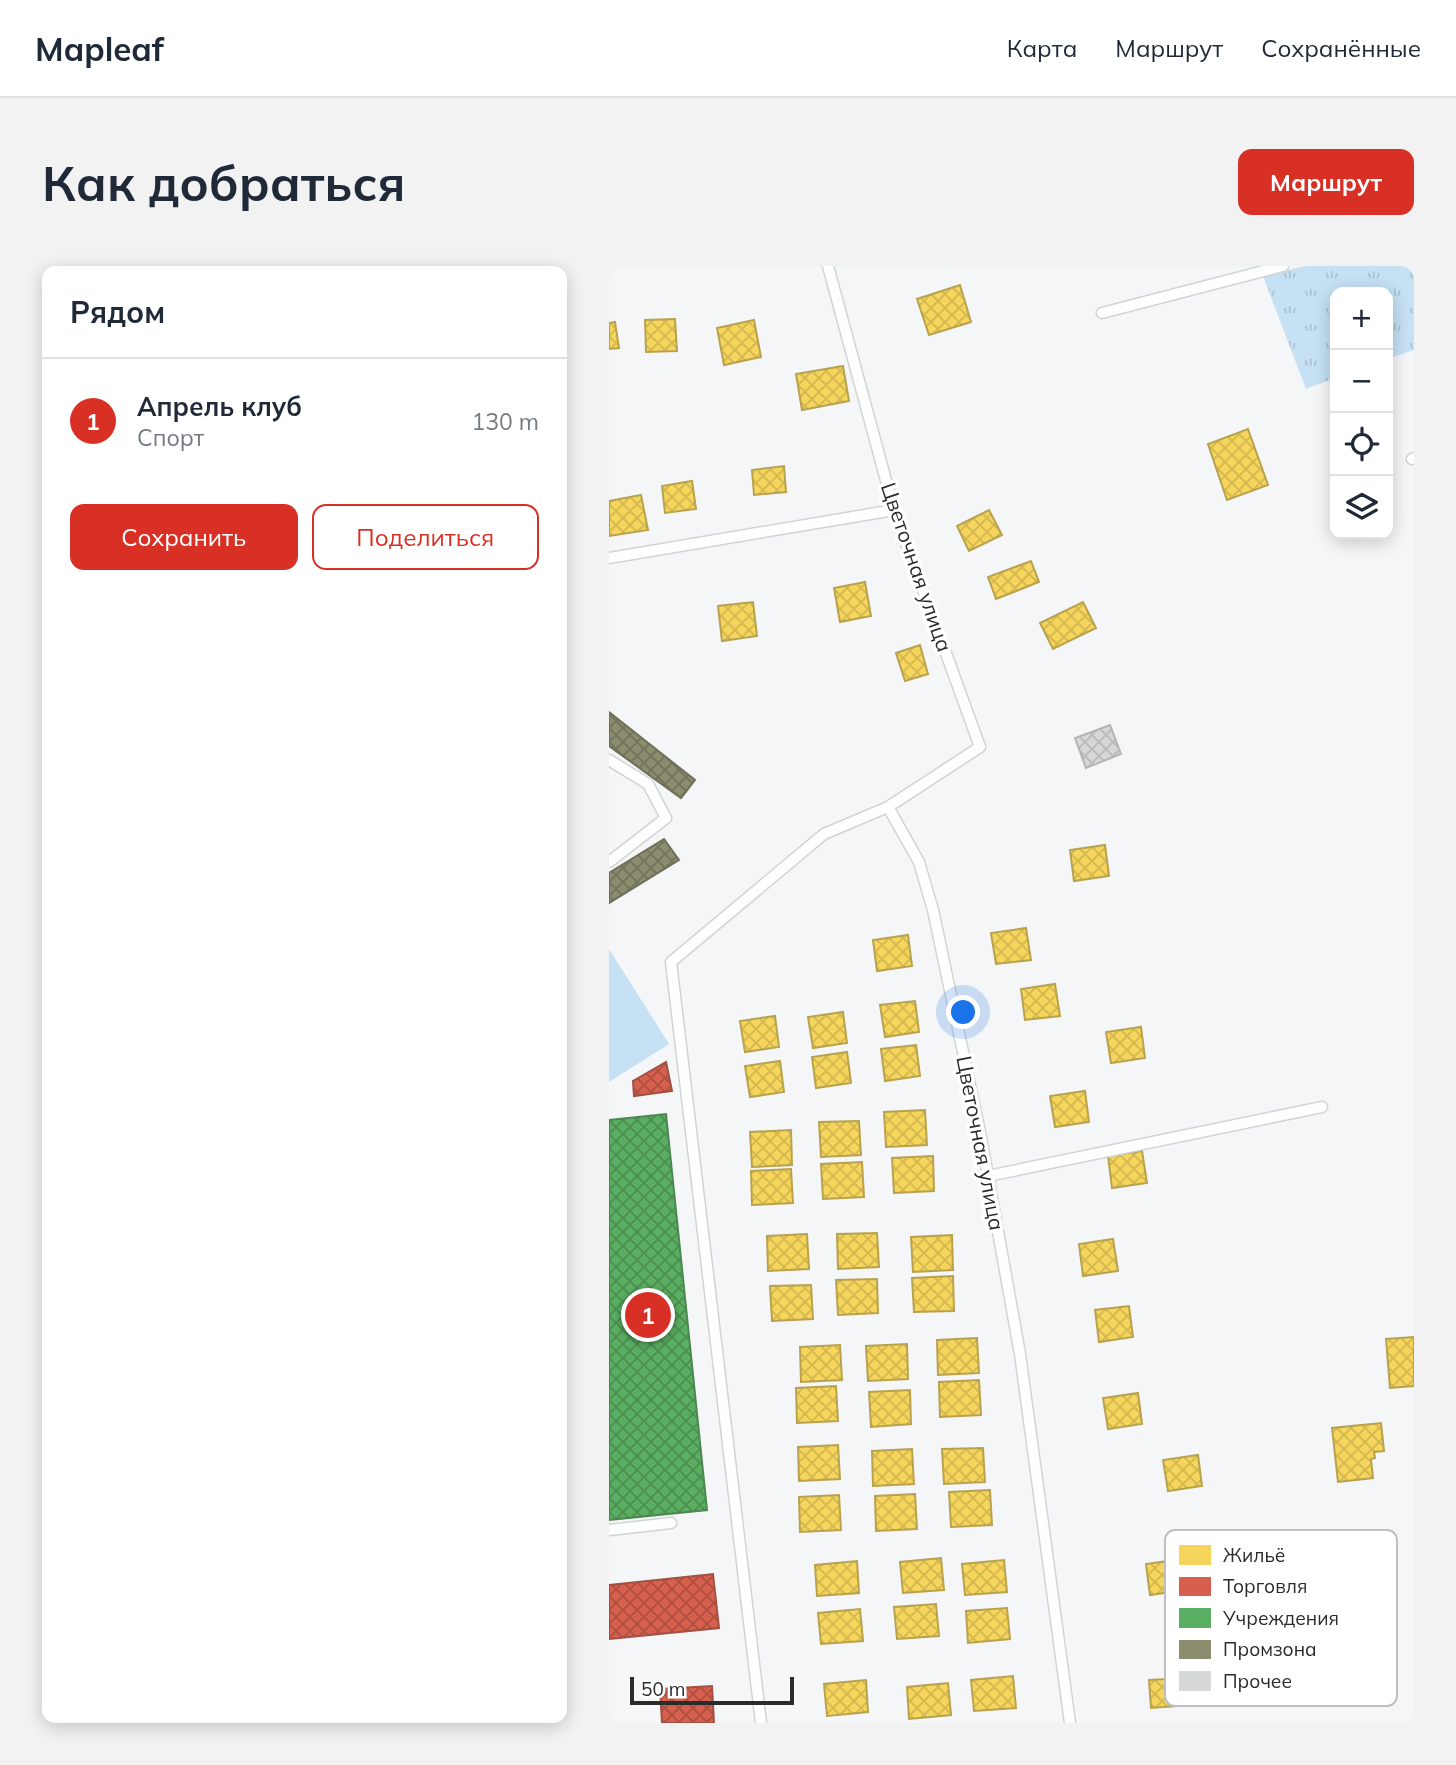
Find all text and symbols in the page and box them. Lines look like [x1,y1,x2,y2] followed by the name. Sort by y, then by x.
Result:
[35,28,164,69] text: Mapleaf
[1007,33,1077,63] text: Карта
[1115,33,1223,63] text: Маршрут
[1261,33,1421,63] text: Сохранённые
[1238,149,1414,215] button: Маршрут
[42,152,405,213] text: Как добраться
[1330,287,1393,539] map controls
[1330,287,1393,350] button: +
[70,293,165,331] text: Рядом
[1330,350,1393,413] button: −
[137,390,302,423] text: Апрель клуб
[86,407,100,436] text: 1
[471,407,539,436] text: 130 m
[1330,413,1393,476] button: locate
[137,423,204,452] text: Спорт
[1330,476,1393,539] button: layers
[876,479,958,655] street label: Цветочная улица
[70,504,298,570] button: Сохранить
[312,504,539,570] button: Поделиться
[946,995,980,1029] your location
[951,1053,1011,1233] street label: Цветочная улица
[625,1289,671,1341] pin: 1
[1165,1530,1397,1706] legend
[1223,1543,1285,1567] text: Жильё
[1223,1574,1307,1598] text: Торговля
[1222,1606,1339,1630] text: Учреждения
[1223,1637,1317,1661] text: Промзона
[1223,1669,1292,1693] text: Прочее
[630,1674,795,1706] scale bar
[641,1677,685,1701] text: 50 m

